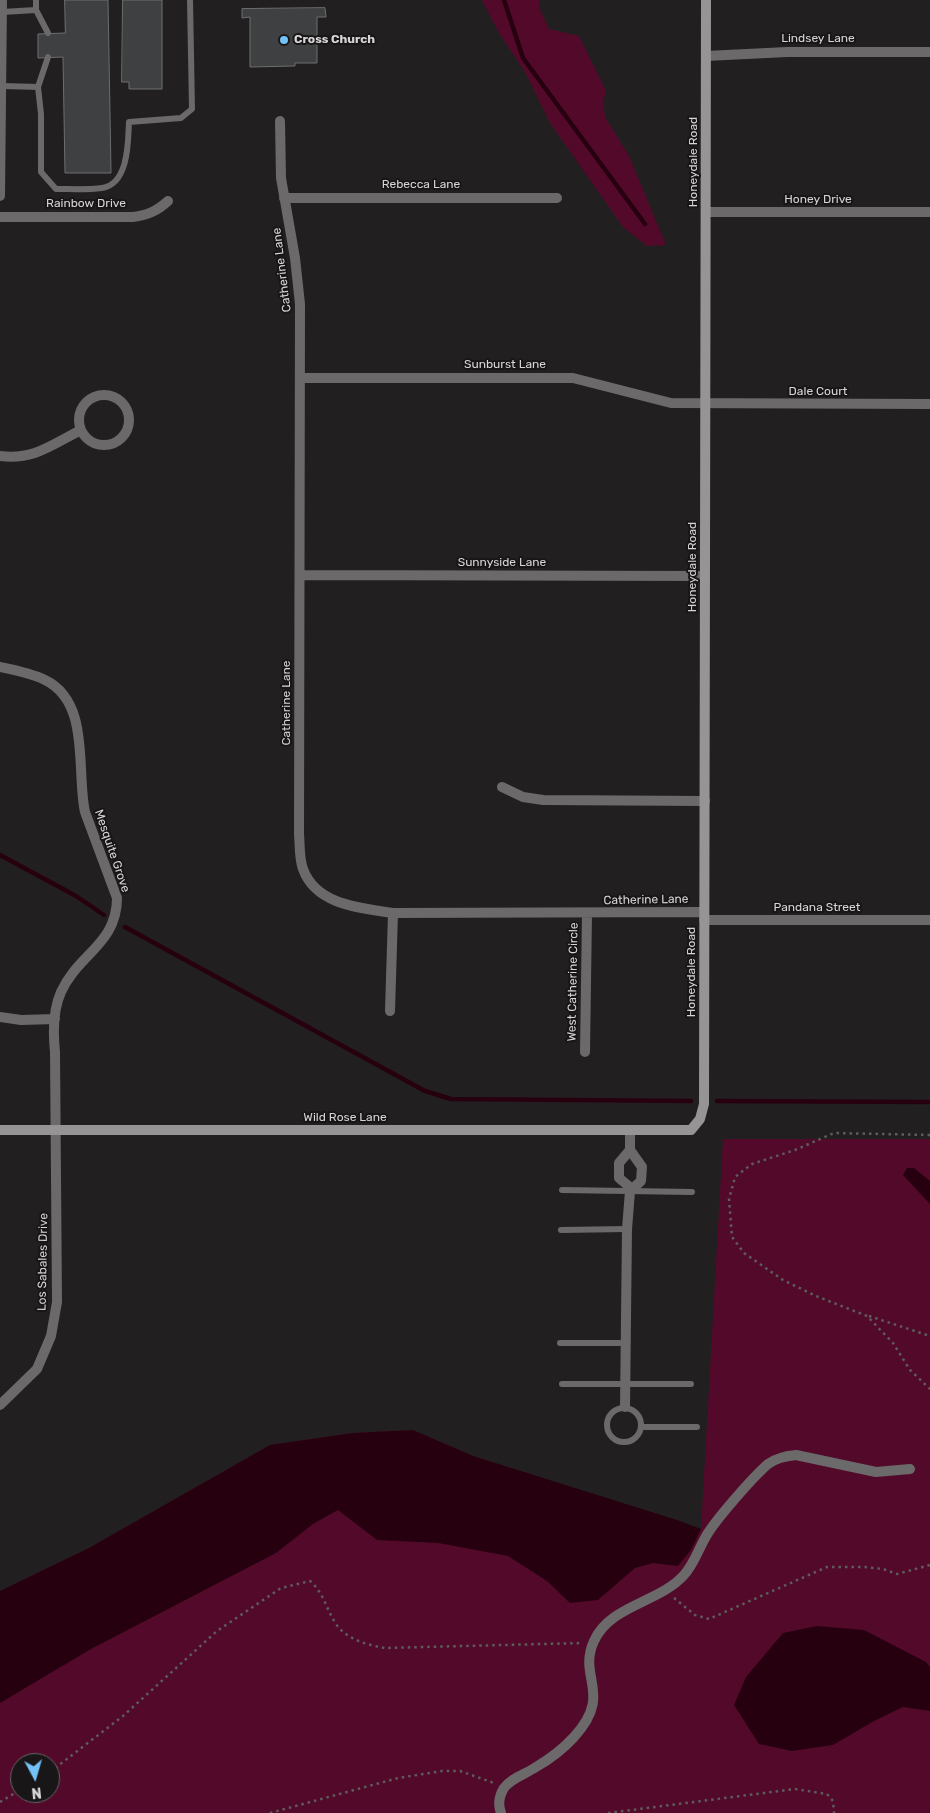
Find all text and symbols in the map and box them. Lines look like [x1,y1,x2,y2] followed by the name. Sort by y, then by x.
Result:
[781,32,855,46] street label: Lindsey Lane
[294,33,375,47] place label: Cross Church
[278,34,290,46] marker: Cross Church
[687,117,701,207] street label: Honeydale Road
[382,178,460,192] street label: Rebecca Lane
[784,193,852,207] street label: Honey Drive
[46,197,126,211] street label: Rainbow Drive
[270,227,294,313] street label: Catherine Lane
[464,358,546,372] street label: Sunburst Lane
[789,385,847,399] street label: Dale Court
[686,522,700,612] street label: Honeydale Road
[458,556,546,570] street label: Sunnyside Lane
[280,660,294,746] street label: Catherine Lane
[91,808,133,894] street label: Mesquite Grove
[603,892,689,908] street label: Catherine Lane
[774,901,860,915] street label: Pandana Street
[565,922,581,1042] street label: West Catherine Circle
[685,927,699,1017] street label: Honeydale Road
[303,1111,387,1125] street label: Wild Rose Lane
[35,1213,51,1311] street label: Los Sabales Drive
[10,1753,60,1803] north arrow
[31,1783,42,1801] text: N

